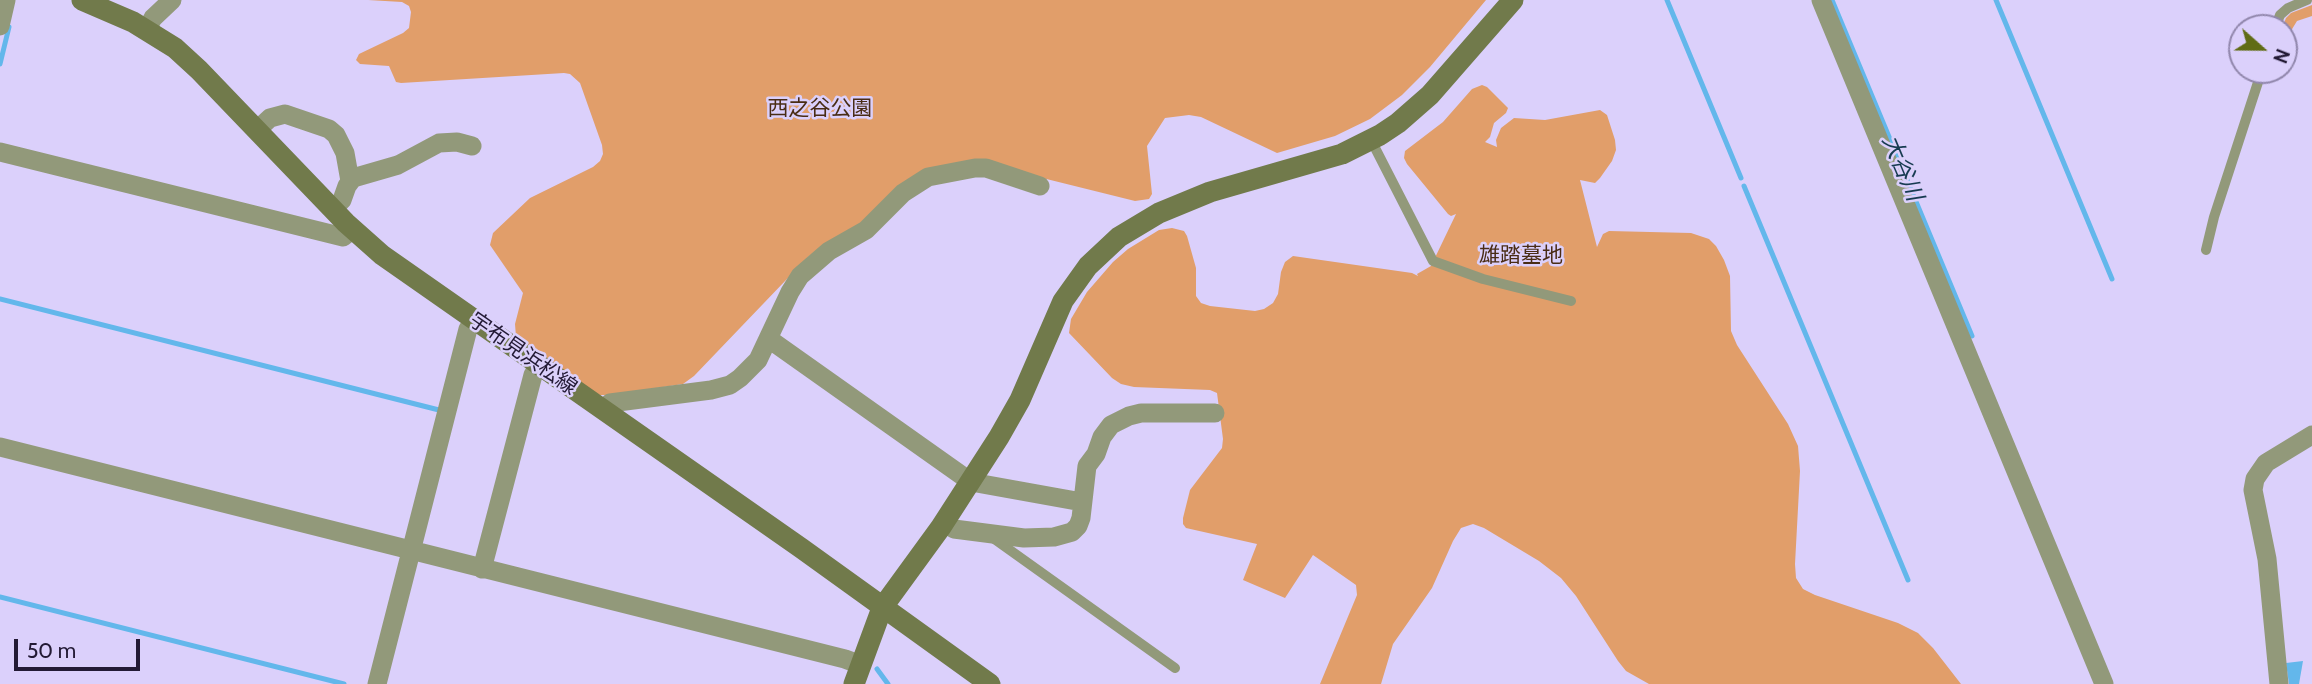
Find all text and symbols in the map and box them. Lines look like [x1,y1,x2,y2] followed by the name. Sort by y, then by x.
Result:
[2228,14,2298,84] north arrow
[2268,46,2294,66] text: N
[768,96,872,122] park label: 西之谷公園
[1876,131,1928,205] water label: 大谷川
[1479,243,1563,269] park label: 雄踏墓地
[464,308,582,400] street label: 宇布見浜松線
[18,624,144,668] scale bar
[27,638,76,663] text: 50 m

